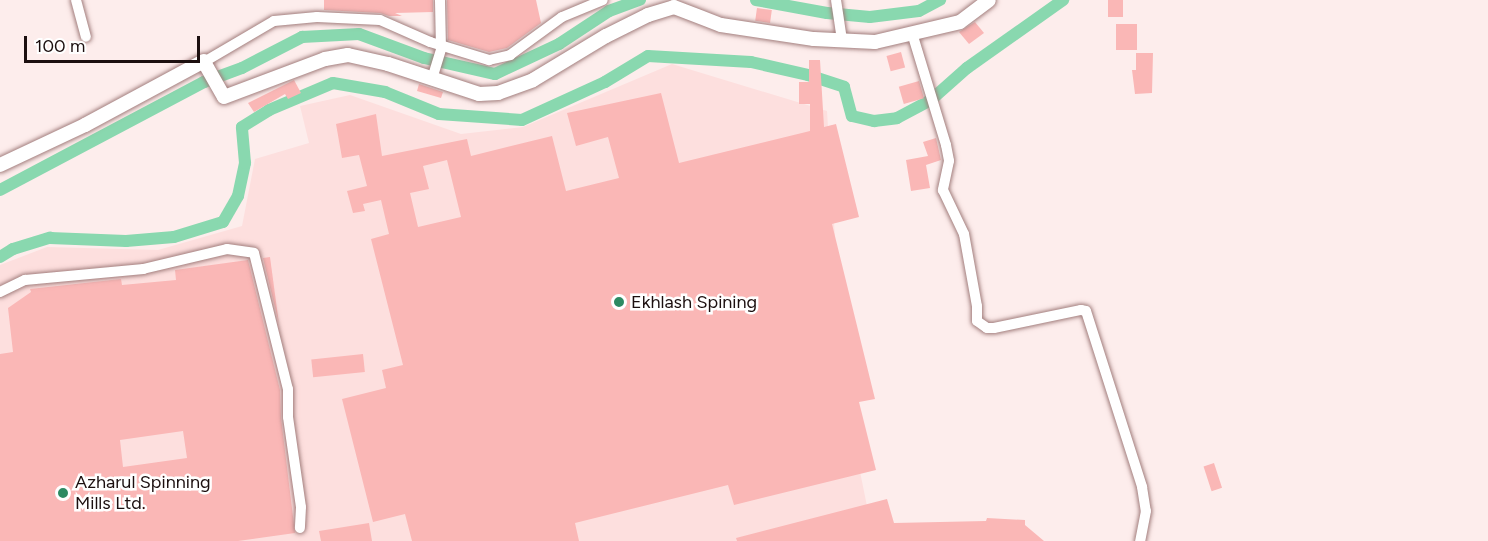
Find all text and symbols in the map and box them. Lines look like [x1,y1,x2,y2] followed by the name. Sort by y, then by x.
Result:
[27,24,202,62] scale bar
[35,35,85,57] text: 100 m
[631,291,757,313] place label: Ekhlash Spining
[612,295,626,309] marker: Ekhlash Spining
[75,472,211,514] place label: Azharul Spinning Mills Ltd.
[56,486,70,500] marker: Azharul Spinning Mills Ltd.

